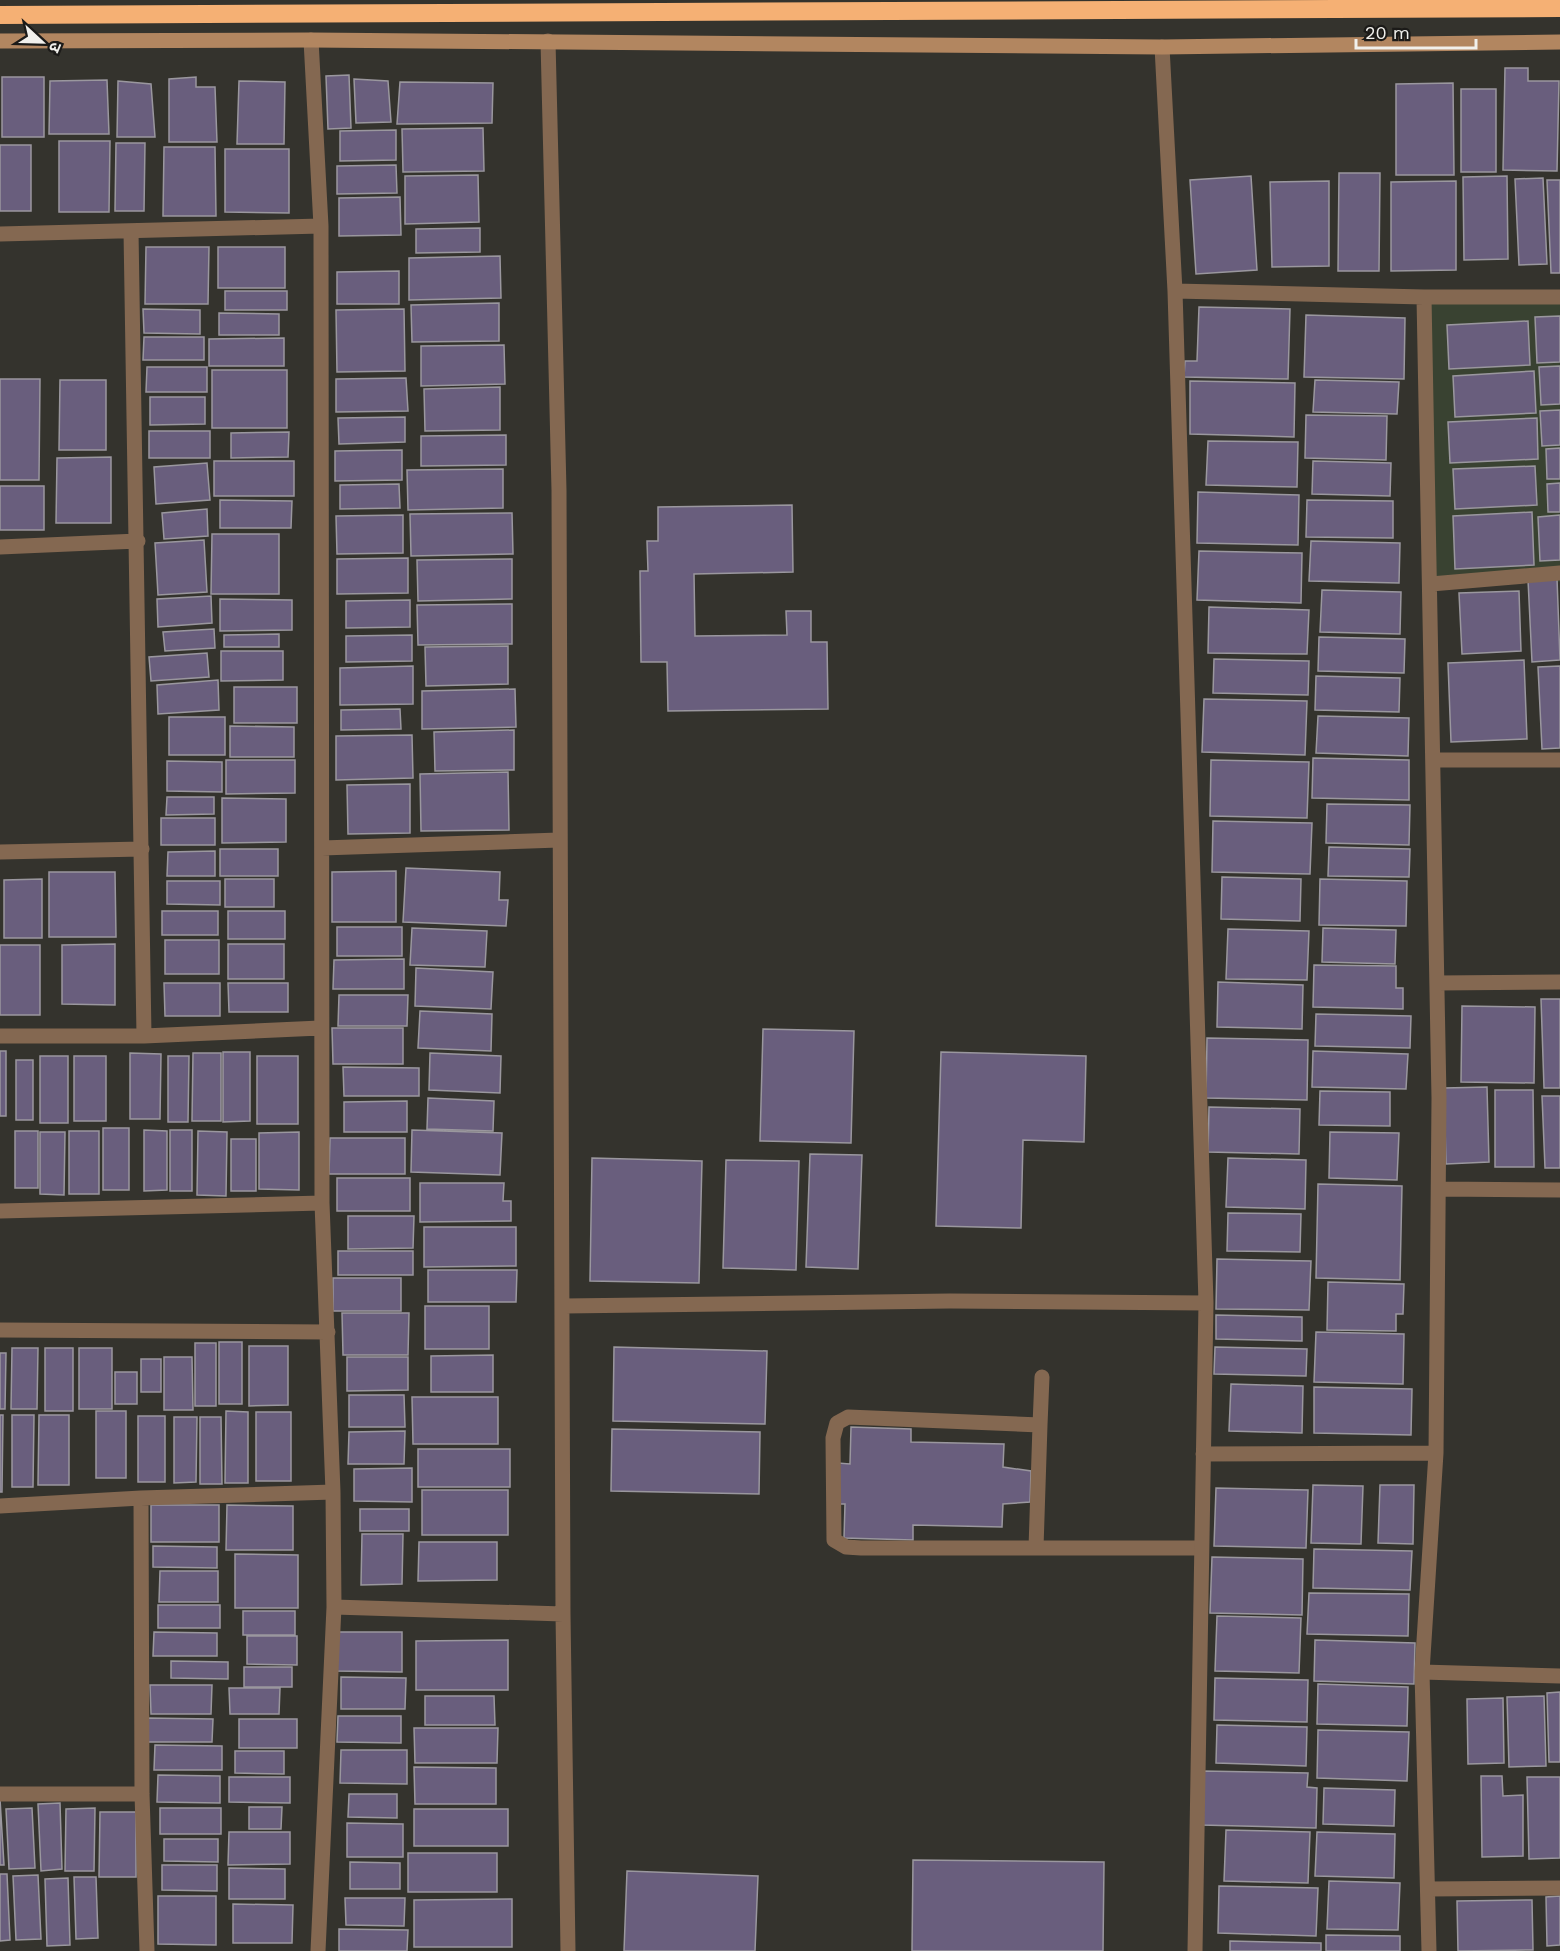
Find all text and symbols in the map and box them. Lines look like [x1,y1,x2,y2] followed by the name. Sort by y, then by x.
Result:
[12,12,72,72] north arrow
[1356,12,1476,50] scale bar
[1365,22,1410,43] text: 20 m
[45,40,66,56] text: उ

